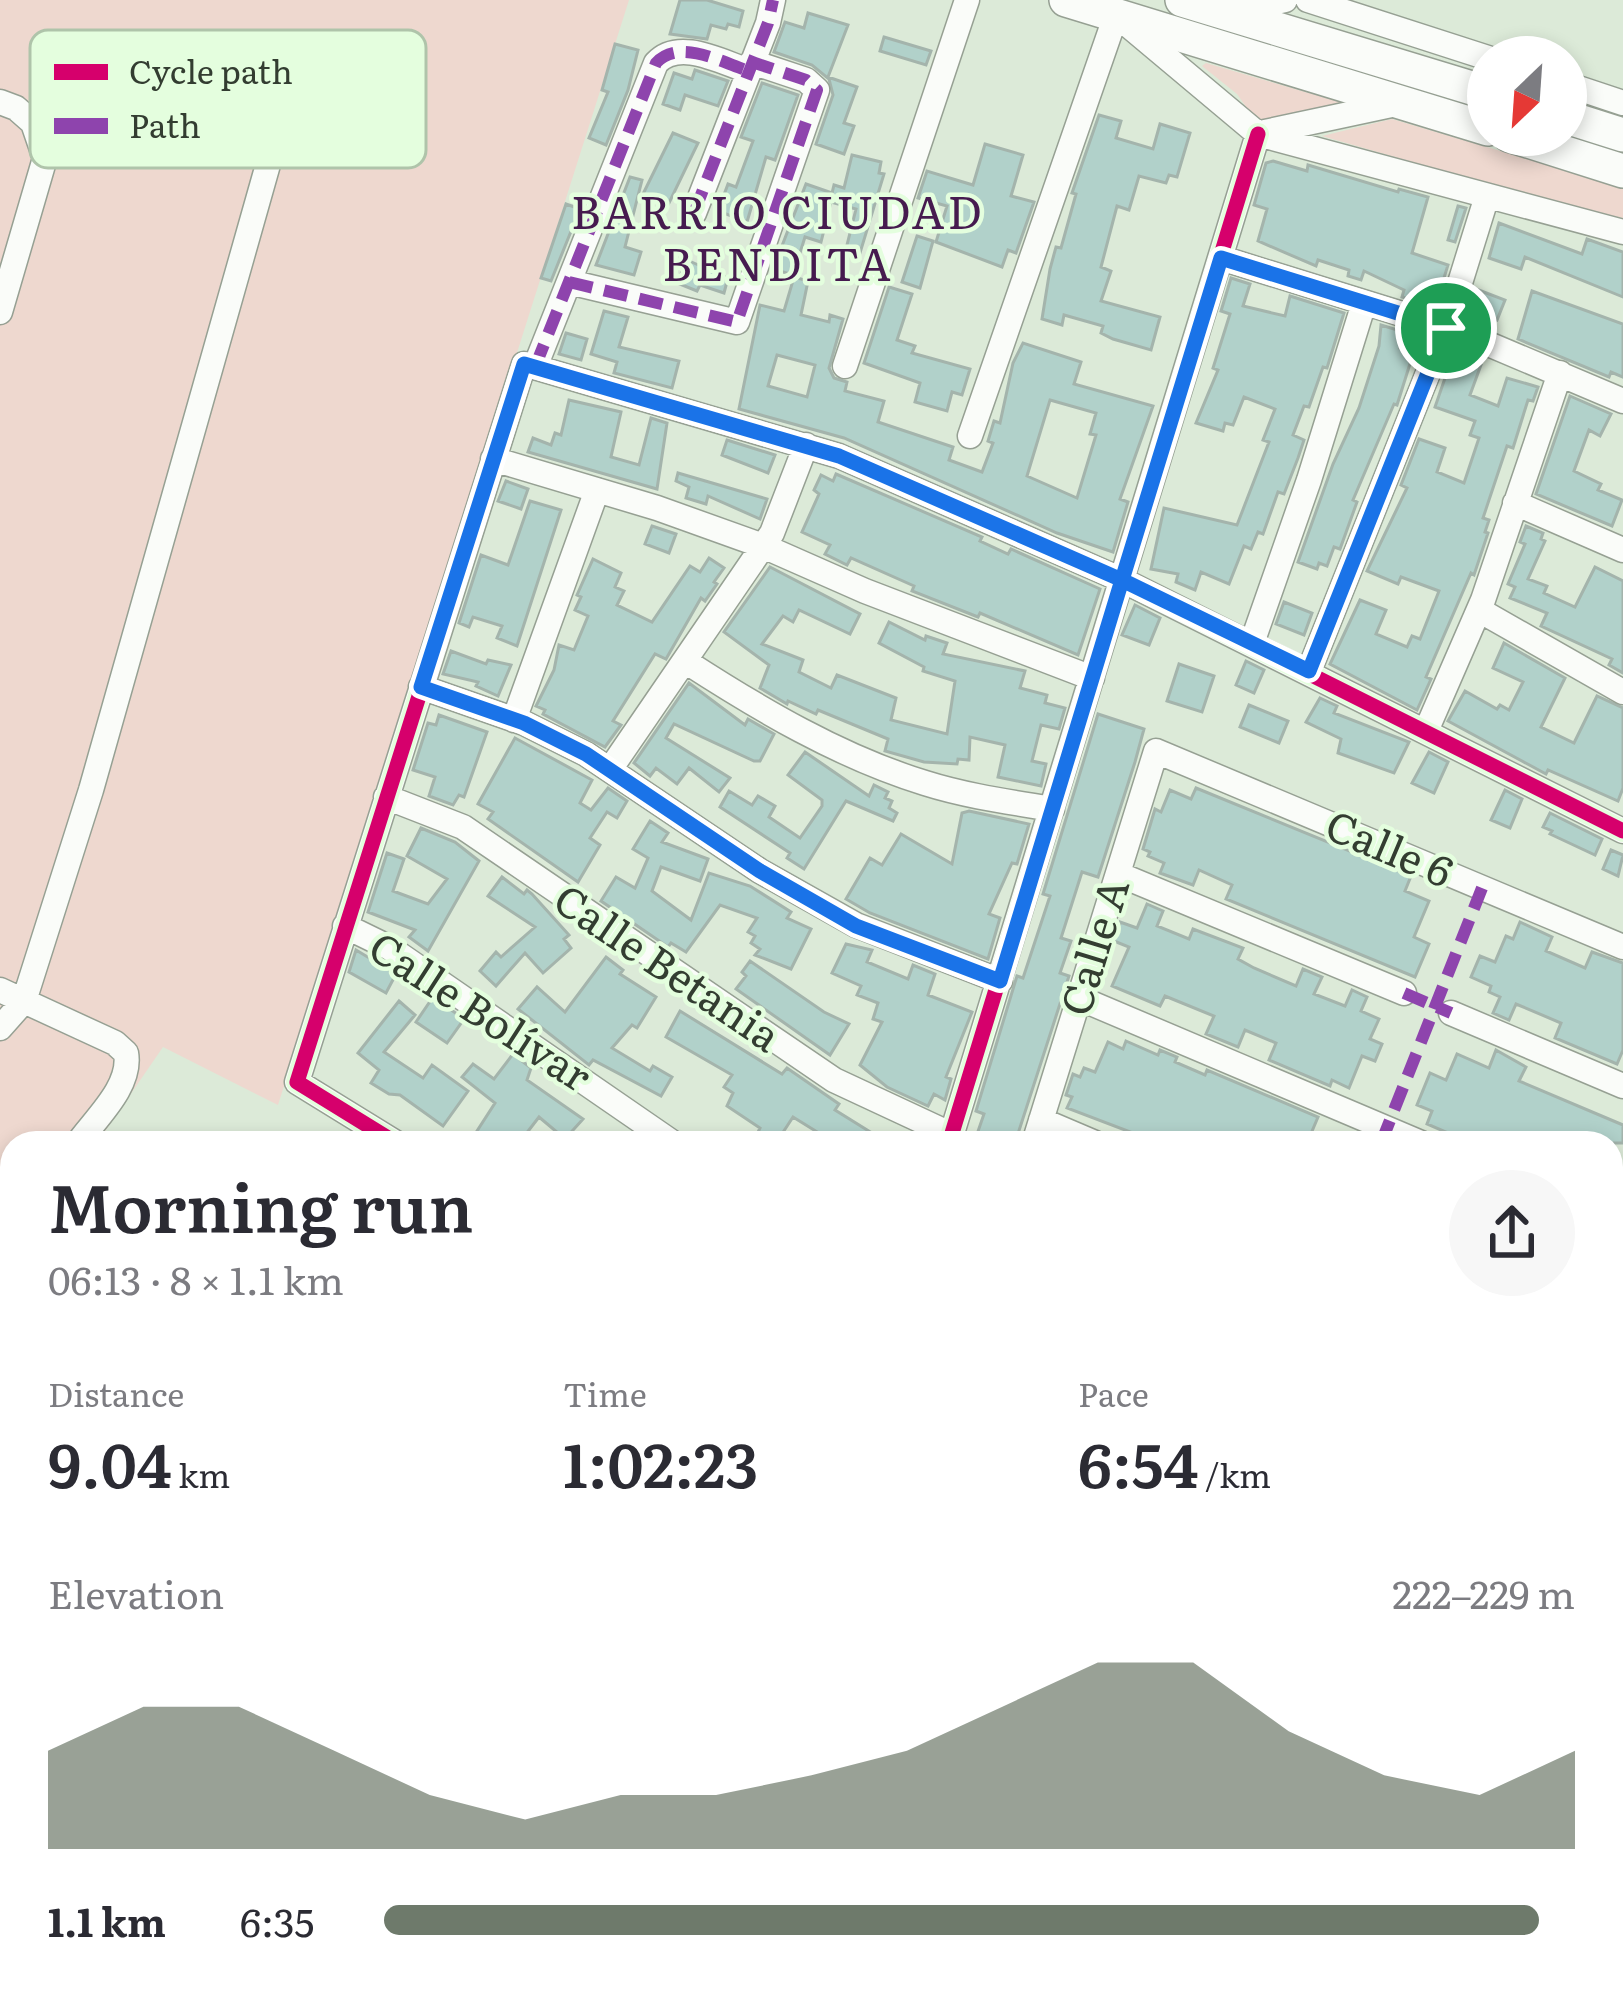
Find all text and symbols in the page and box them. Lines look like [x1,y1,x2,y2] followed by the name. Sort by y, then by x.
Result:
[30,30,426,168] legend
[1467,36,1587,156] north arrow
[1467,36,1587,156] map controls
[129,45,293,94] text: Cycle path
[129,99,201,148] text: Path
[571,176,985,295] district label: BARRIO CIUDAD BENDITA
[1395,277,1497,379] pin
[1413,295,1479,361] icon: arrive
[1317,792,1463,901] street label: Calle 6
[543,867,795,1065] street label: Calle Betania
[1042,870,1142,1022] street label: Calle A
[358,914,605,1105] street label: Calle Bolívar
[48,1155,473,1253] text: Morning run
[1449,1170,1575,1296] button: share
[48,1249,344,1307] text: 06:13 · 8 × 1.1 km
[48,1368,184,1417] text: Distance
[563,1368,647,1417] text: Time
[1078,1368,1149,1417] text: Pace
[48,1417,172,1506] text: 9.04
[563,1417,758,1506] text: 1:02:23
[1078,1417,1198,1506] text: 6:54
[172,1449,230,1498] text: km
[1198,1449,1271,1498] text: /km
[48,1563,224,1621] text: Elevation
[1392,1563,1575,1621] text: 222–229 m
[48,1891,166,1949] text: 1.1 km
[240,1891,314,1949] text: 6:35

